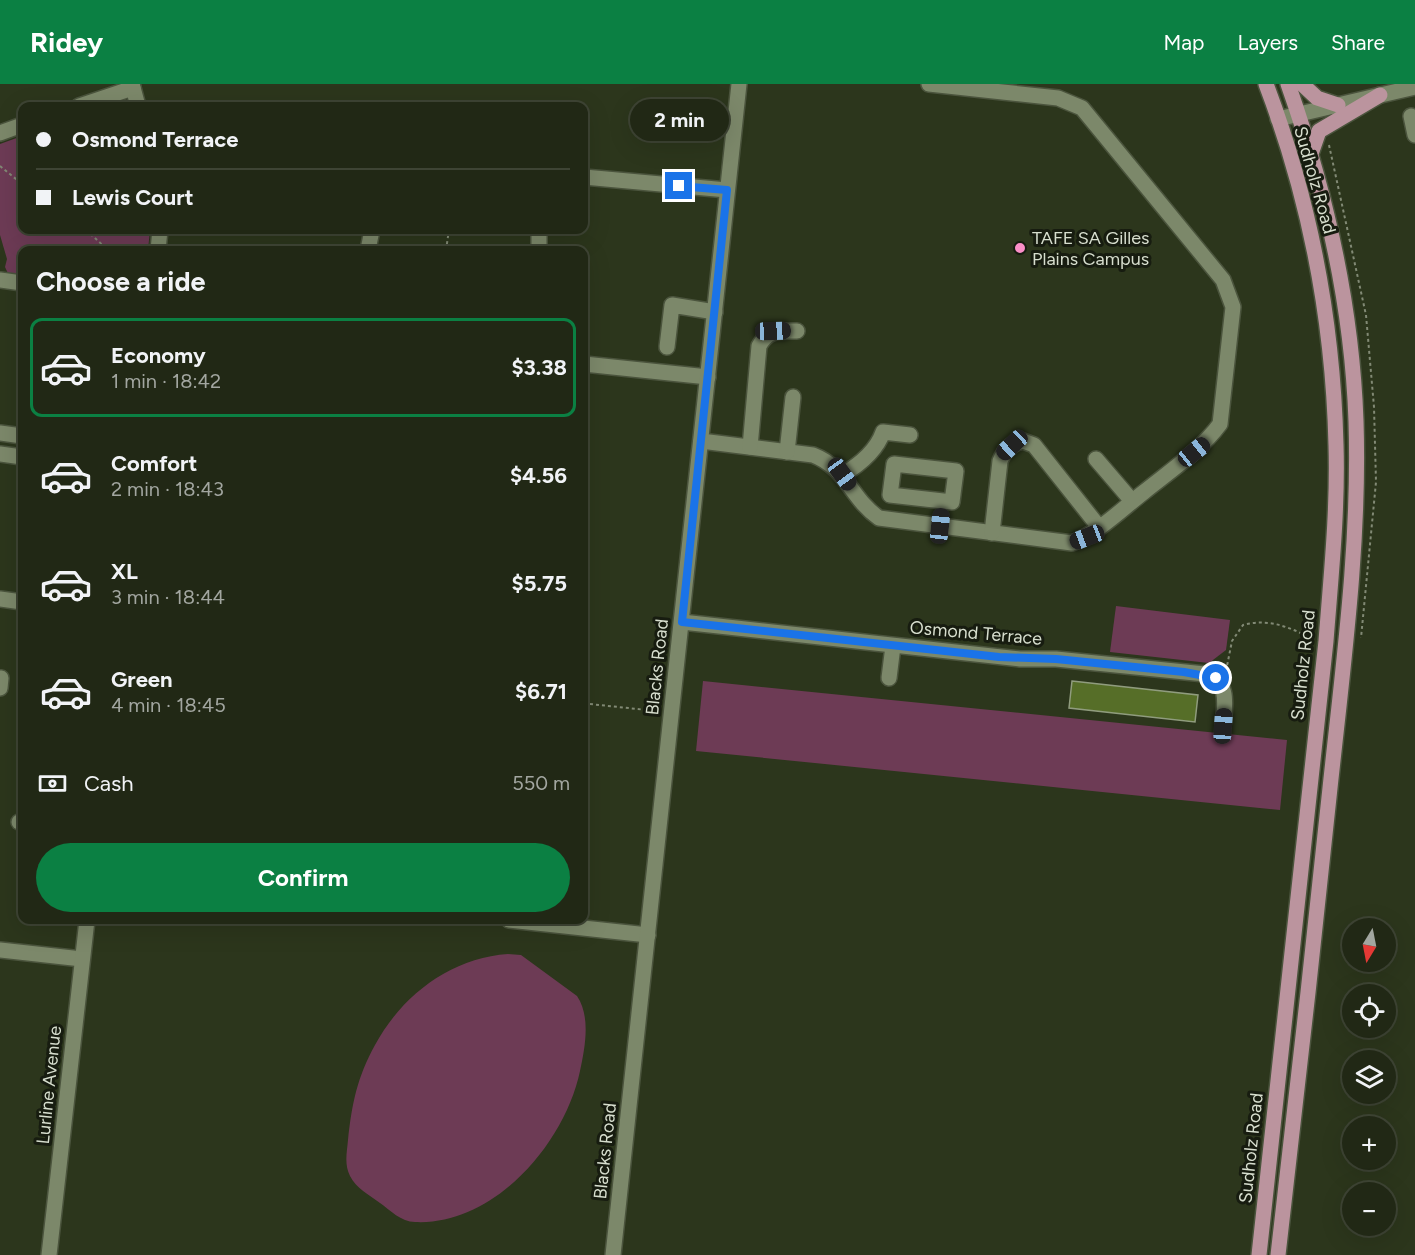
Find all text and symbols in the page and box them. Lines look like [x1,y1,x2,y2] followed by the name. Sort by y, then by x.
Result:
[30,25,103,59] text: Ridey
[1164,30,1204,55] text: Map
[1237,30,1298,55] text: Layers
[1331,30,1385,55] text: Share
[630,99,728,141] callout: 2 min
[654,108,705,132] text: 2 min
[1289,124,1341,236] street label: Sudholz Road
[72,126,239,153] text: Osmond Terrace
[665,172,692,199] route end
[72,184,194,211] text: Lewis Court
[1032,227,1149,270] place label: TAFE SA Gilles Plains Campus
[1013,241,1027,255] marker: TAFE SA Gilles Plains Campus
[36,265,205,298] text: Choose a ride
[755,321,791,341] car
[39,341,93,395] icon: car
[111,342,206,369] text: Economy
[511,354,567,381] text: $3.38
[111,369,221,393] text: 1 min · 18:42
[993,426,1031,464] car
[1174,434,1214,470] car
[39,449,93,503] icon: car
[111,450,197,477] text: Comfort
[824,454,860,494] car
[510,462,567,489] text: $4.56
[111,477,224,501] text: 2 min · 18:43
[929,507,951,545] car
[1067,522,1107,552] car
[39,557,93,611] icon: car
[111,558,138,585] text: XL
[512,570,567,597] text: $5.75
[111,585,225,609] text: 3 min · 18:44
[1286,609,1320,721] street label: Sudholz Road
[909,616,1043,650] street label: Osmond Terrace
[641,618,673,716] street label: Blacks Road
[1202,664,1229,691] route start
[39,665,93,719] icon: car
[111,666,173,693] text: Green
[515,678,567,705] text: $6.71
[111,693,226,717] text: 4 min · 18:45
[1213,707,1233,745] car
[36,767,69,800] icon: cash
[84,770,134,797] text: Cash
[512,771,570,795] text: 550 m
[36,843,570,912] button: Confirm
[1342,918,1396,972] north arrow
[1342,918,1396,1236] map controls
[1342,984,1396,1038] button: locate
[32,1025,66,1145] street label: Lurline Avenue
[1342,1050,1396,1104] button: layers
[1234,1092,1268,1204] street label: Sudholz Road
[589,1102,621,1200] street label: Blacks Road
[1342,1116,1396,1170] button: +
[1342,1182,1396,1236] button: −

